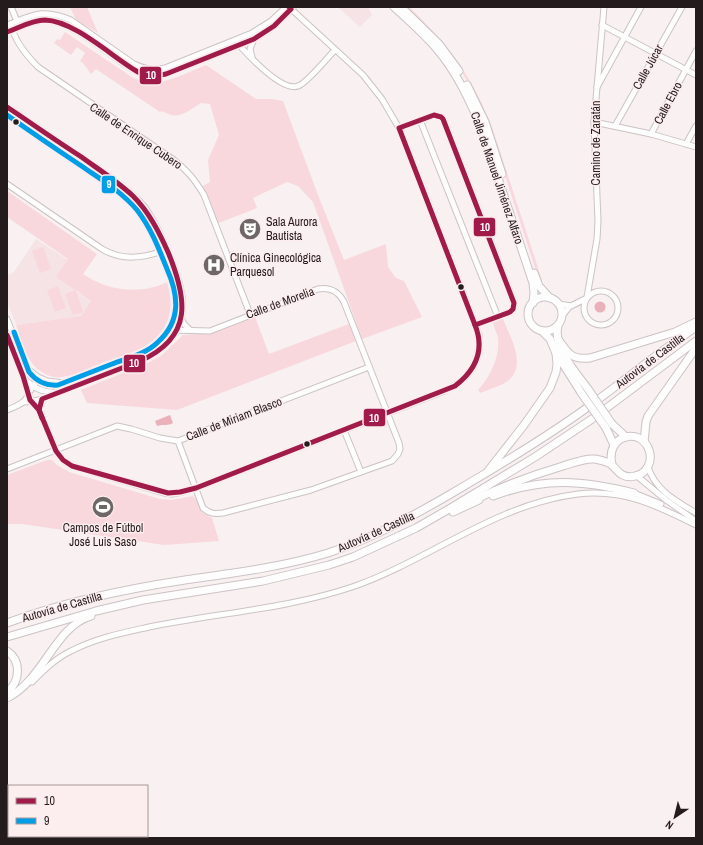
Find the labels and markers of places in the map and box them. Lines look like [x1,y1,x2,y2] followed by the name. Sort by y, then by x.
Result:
[11,117,21,127] unlabelled marker
[266,214,318,244] place label: Sala Aurora Bautista
[237,216,263,242] theatre icon: Sala Aurora Bautista
[230,250,322,280] place label: Clínica Ginecológica Parquesol
[201,252,227,278] hospital icon: Clínica Ginecológica Parquesol
[456,282,466,292] unlabelled marker
[302,439,312,449] unlabelled marker
[90,494,116,520] sports icon: Campos de Fútbol José Luis Saso
[63,520,143,550] place label: Campos de Fútbol José Luis Saso

